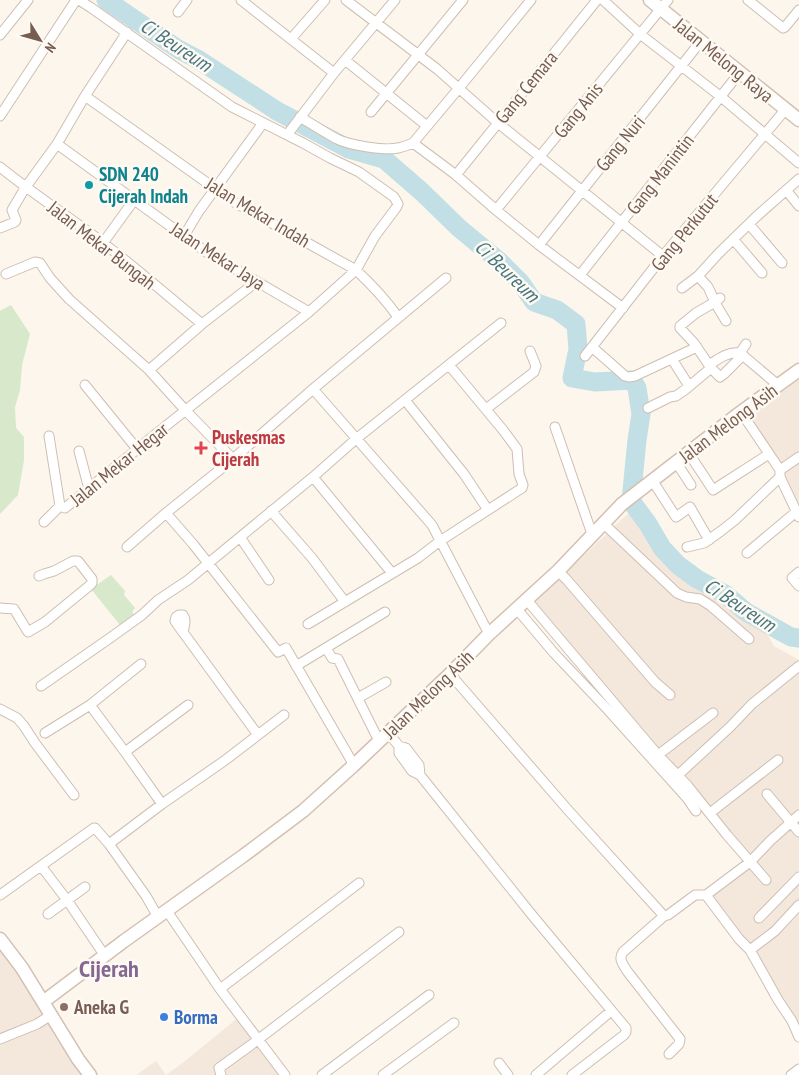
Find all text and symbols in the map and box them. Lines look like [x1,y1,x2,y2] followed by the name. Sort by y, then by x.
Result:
[136,12,217,78] water label: Ci Beureum
[669,12,779,107] street label: Jalan Melong Raya
[15,15,65,65] north arrow
[41,39,60,56] text: N
[490,46,562,128] street label: Gang Cemara
[548,77,608,143] street label: Gang Anis
[590,110,650,176] street label: Gang Nuri
[621,129,699,219] street label: Gang Manintin
[99,162,188,208] place label: SDN 240 Cijerah Indah
[201,171,315,253] street label: Jalan Mekar Indah
[83,179,95,191] marker: SDN 240 Cijerah Indah
[645,188,723,276] street label: Gang Perkutut
[42,195,161,295] street label: Jalan Mekar Bungah
[165,216,270,295] street label: Jalan Mekar Jaya
[469,234,545,309] water label: Ci Beureum
[673,378,782,468] street label: Jalan Melong Asih
[64,417,174,512] street label: Jalan Mekar Hegar
[212,425,286,471] place label: Puskesmas Cijerah
[194,441,208,455] marker: Puskesmas Cijerah
[700,572,781,638] water label: Ci Beureum
[377,645,478,744] street label: Jalan Melong Asih
[79,953,139,984] district label: Cijerah
[73,995,129,1019] place label: Aneka G
[58,1001,70,1013] marker: Aneka G
[174,1005,218,1029] place label: Borma
[158,1011,170,1023] marker: Borma

